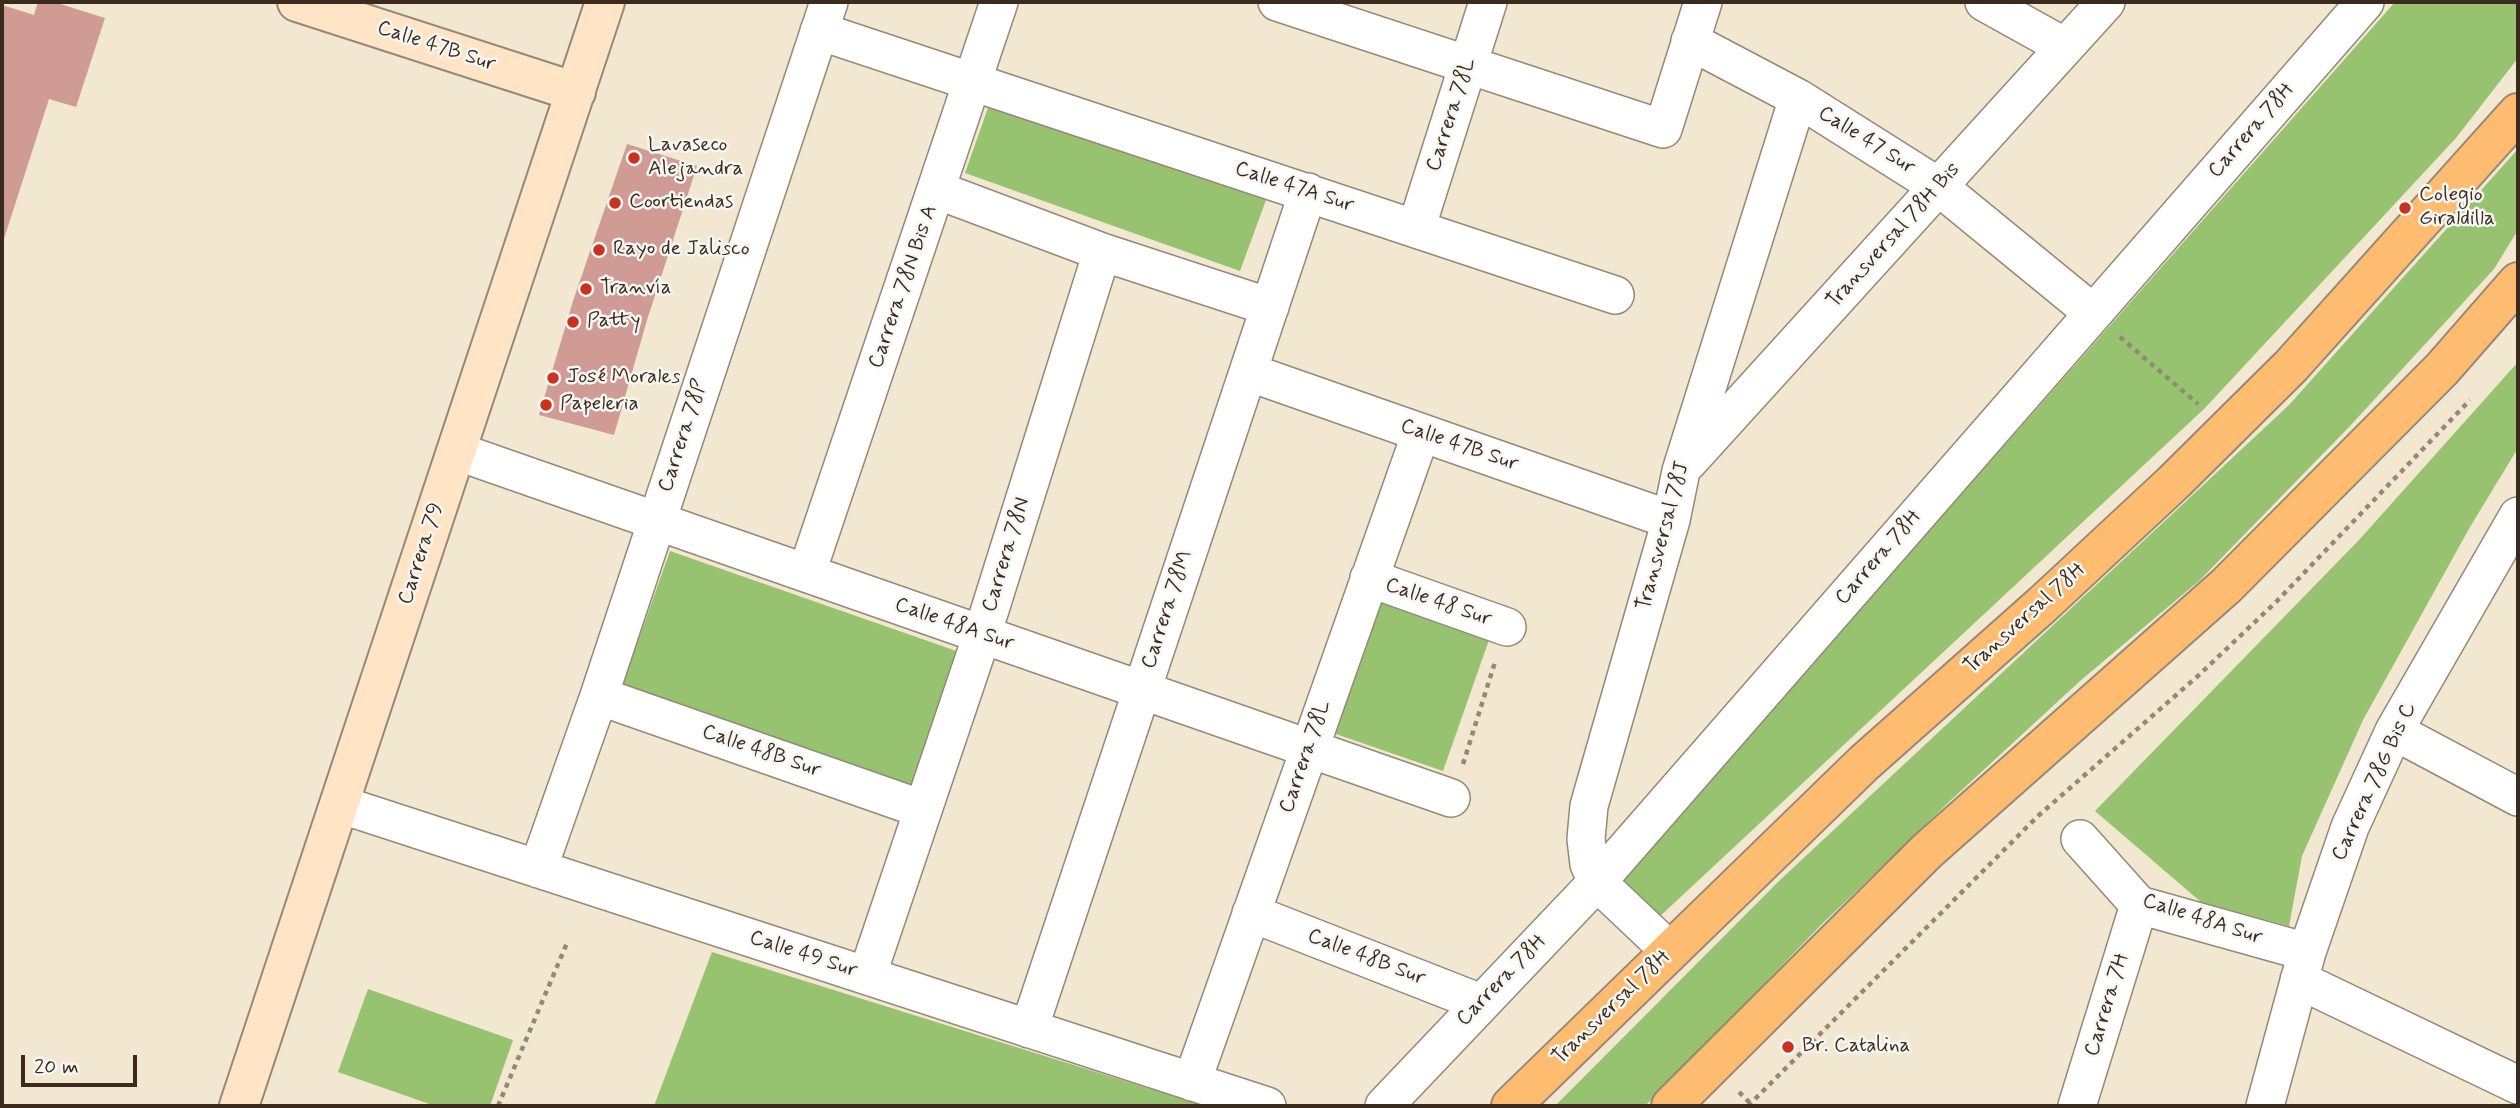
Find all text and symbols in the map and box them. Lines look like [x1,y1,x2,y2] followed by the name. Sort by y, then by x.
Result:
[374,16,498,78] street label: Calle 47B Sur
[1422,55,1482,175] street label: Carrera 78L
[2204,78,2300,184] street label: Carrera 78H
[1813,101,1919,181] street label: Calle 47 Sur
[648,133,743,183] place label: Lavaseco Alejandra
[626,150,642,166] marker: Lavaseco Alejandra
[1231,157,1357,219] street label: Calle 47A Sur
[1822,158,1966,314] street label: Transversal 78H Bis
[2419,183,2495,233] place label: Colegio Giraldilla
[629,190,733,216] place label: Coortiendas
[607,195,623,211] marker: Coortiendas
[2397,200,2413,216] marker: Colegio Giraldilla
[864,202,944,372] street label: Carrera 78N Bis A
[613,237,750,263] place label: Rayo de Jalisco
[591,242,607,258] marker: Rayo de Jalisco
[600,276,672,302] place label: Tranvía
[578,281,594,297] marker: Tranvía
[587,309,640,335] place label: Patty
[565,314,581,330] marker: Patty
[567,365,681,391] place label: José Morales
[545,370,561,386] marker: José Morales
[654,376,714,496] street label: Carrera 78P
[560,392,639,418] place label: Papeleria
[538,397,554,413] marker: Papeleria
[1397,414,1521,478] street label: Calle 47B Sur
[1632,459,1696,613] street label: Transversal 78J
[978,495,1036,615] street label: Carrera 78N
[394,500,450,608] street label: Carrera 79
[1831,505,1927,611] street label: Carrera 78H
[1137,548,1199,672] street label: Carrera 78M
[1959,558,2091,680] street label: Transversal 78H
[1382,573,1494,633] street label: Calle 48 Sur
[891,593,1017,657] street label: Calle 48A Sur
[1275,697,1337,817] street label: Carrera 78L
[2327,699,2423,865] street label: Carrera 78G Bis C
[698,720,824,784] street label: Calle 48B Sur
[2139,889,2265,951] street label: Calle 48A Sur
[1304,924,1428,992] street label: Calle 48B Sur
[746,926,860,984] street label: Calle 49 Sur
[1452,930,1552,1032] street label: Carrera 78H
[1548,945,1676,1071] street label: Transversal 78H
[2080,950,2136,1060] street label: Carrera 7H
[1802,1034,1910,1060] place label: Br. Catalina
[1780,1039,1796,1055] marker: Br. Catalina
[24,1042,140,1086] scale bar
[34,1053,79,1081] text: 20 m

